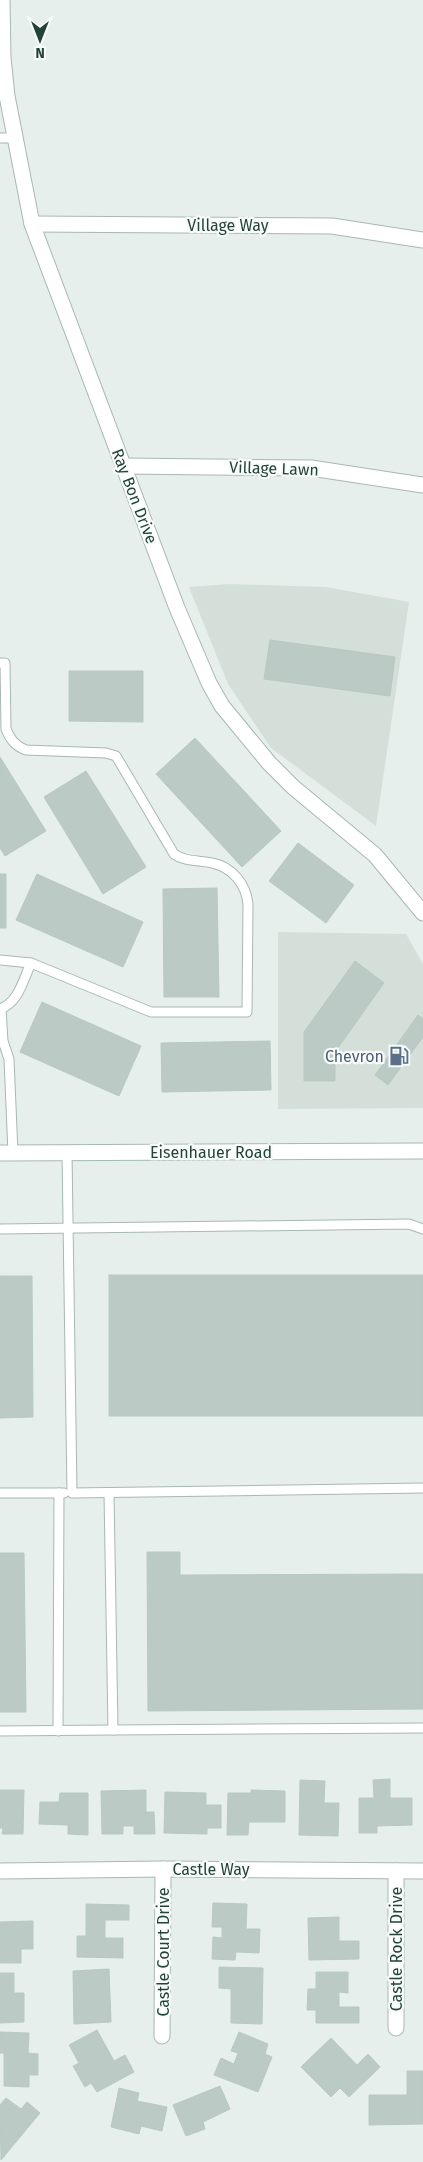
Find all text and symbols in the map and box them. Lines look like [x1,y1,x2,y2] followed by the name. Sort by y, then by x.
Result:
[15,15,65,65] north arrow
[35,44,45,61] text: N
[187,216,269,235] street label: Village Way
[108,446,161,546] street label: Ray Bon Drive
[229,457,319,480] street label: Village Lawn
[388,1045,410,1067] fuel station icon: Chevron
[325,1047,384,1066] place label: Chevron
[150,1143,272,1162] street label: Eisenhauer Road
[172,1860,250,1879] street label: Castle Way
[154,1887,173,2017] street label: Castle Court Drive
[387,1887,406,2011] street label: Castle Rock Drive

